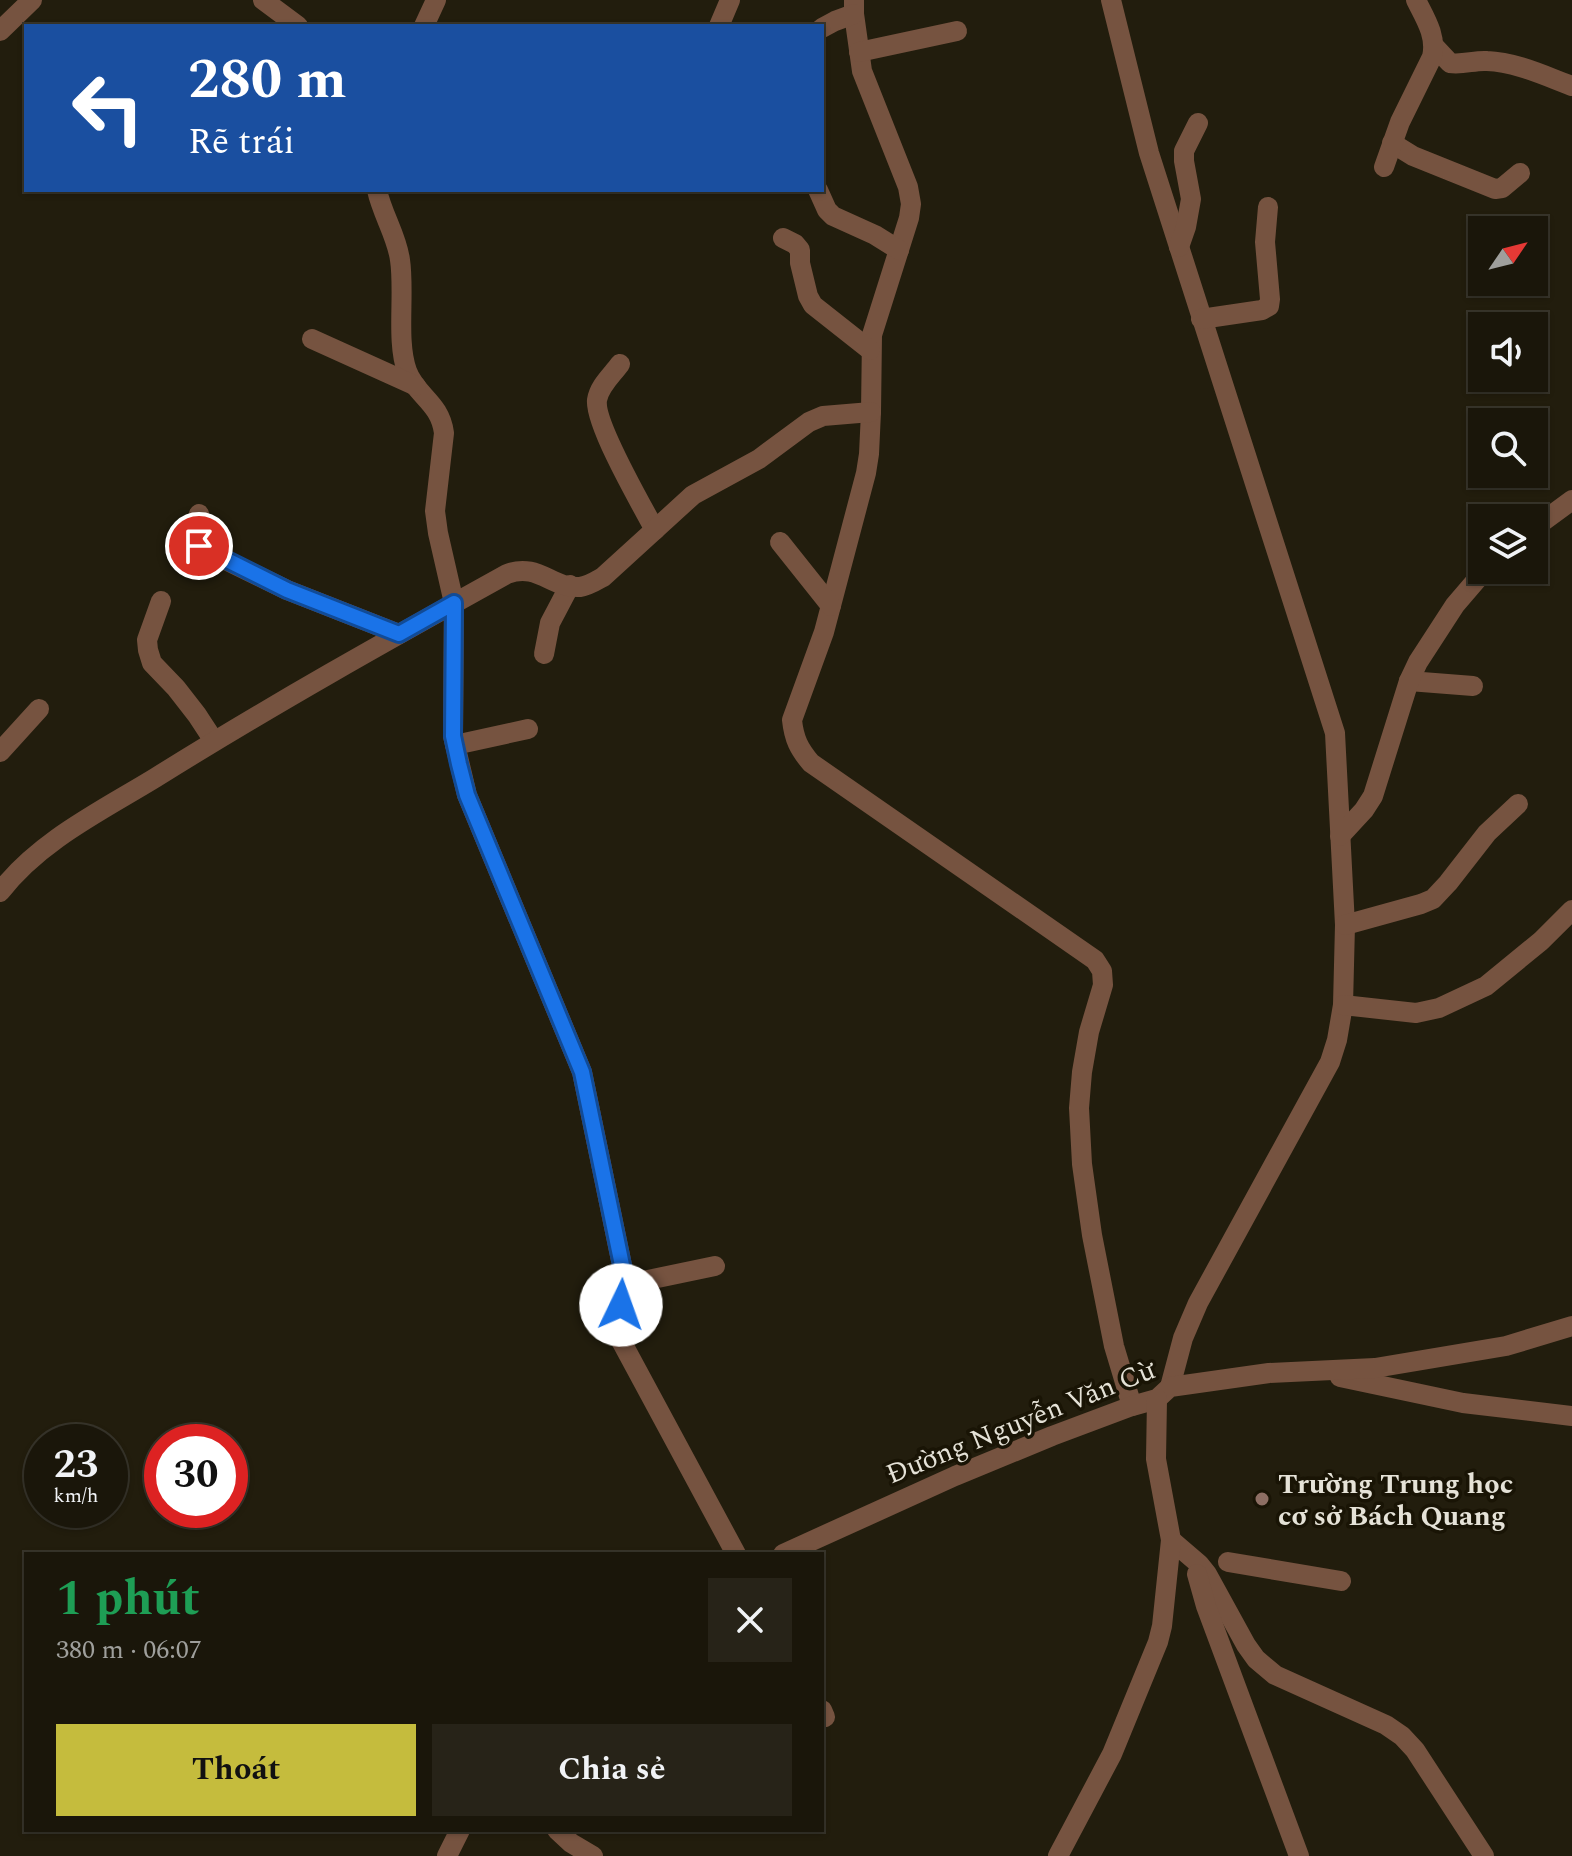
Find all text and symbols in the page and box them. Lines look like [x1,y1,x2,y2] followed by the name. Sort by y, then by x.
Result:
[188,38,347,123] text: 280 m
[56,56,160,160] icon: left
[188,115,295,170] text: Rẽ trái
[1468,216,1548,296] north arrow
[1468,216,1548,584] map controls
[1468,312,1548,392] button: sound
[1468,408,1548,488] button: search
[1468,504,1548,584] button: layers
[165,512,233,580] pin
[177,524,221,568] icon: arrive
[579,1263,663,1347] position arrow
[879,1348,1163,1496] street label: Đường Nguyễn Văn Cừ
[144,1424,248,1528] speed limit sign: 30
[54,1435,98,1496] text: 23
[1278,1463,1513,1538] place label: Trường Trung học cơ sở Bách Quang
[54,1481,99,1511] text: km/h
[1253,1490,1271,1508] marker: Trường Trung học cơ sở Bách Quang
[56,1563,200,1636] text: 1 phút
[708,1578,792,1662] button: close
[56,1630,202,1670] text: 380 m · 06:07
[56,1724,416,1816] button: Thoát
[432,1724,792,1816] button: Chia sẻ

